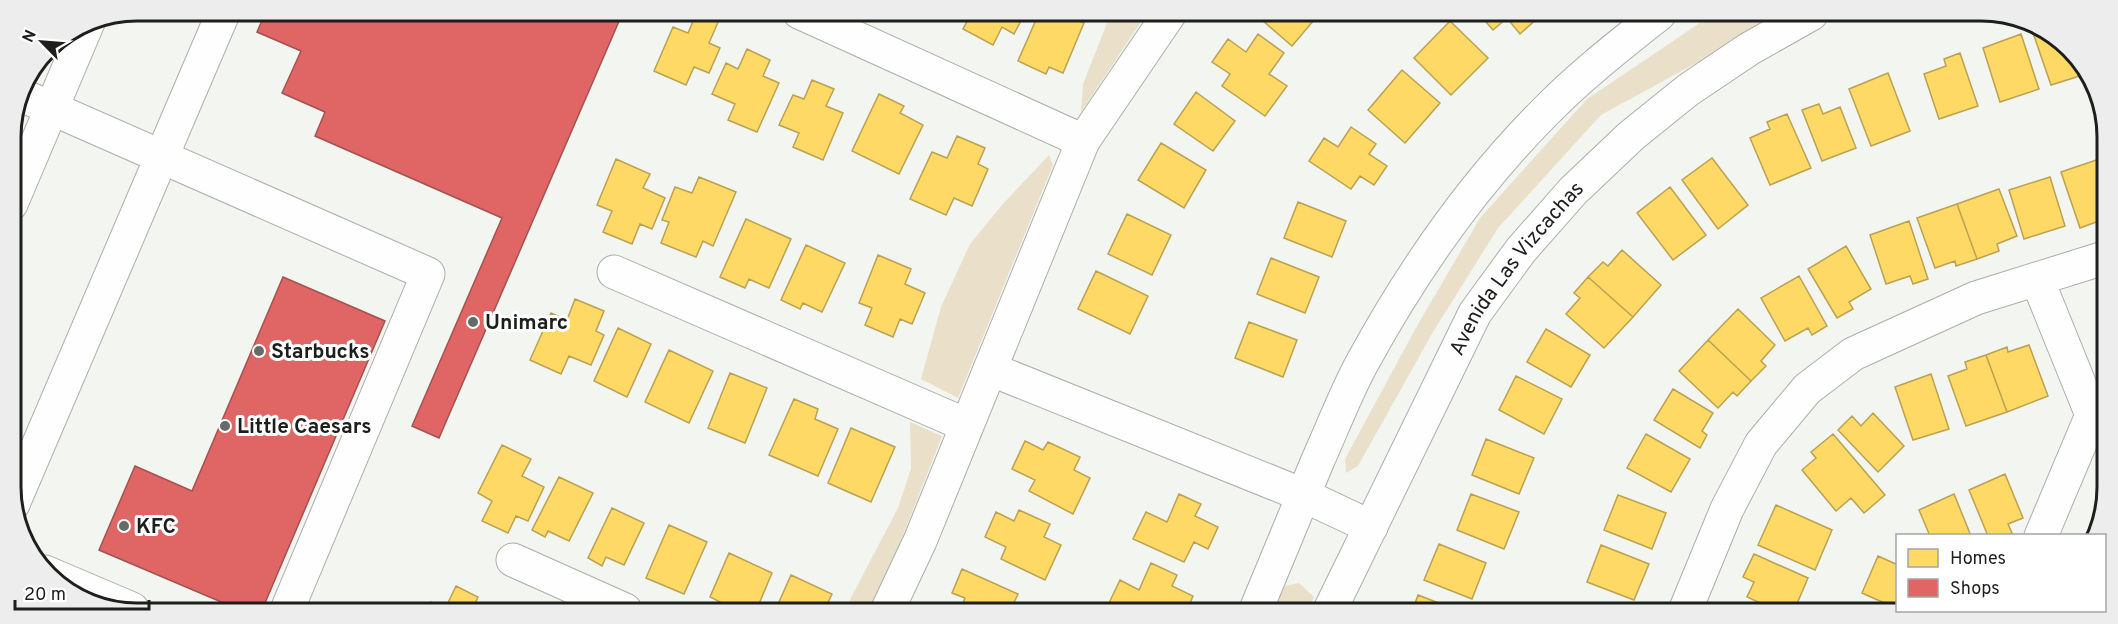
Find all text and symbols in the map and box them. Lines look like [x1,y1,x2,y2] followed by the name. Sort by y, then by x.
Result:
[12,12,72,72] north arrow
[19,27,42,46] text: N
[1444,176,1590,361] street label: Avenida Las Vizcachas
[485,310,568,337] place label: Unimarc
[466,315,480,329] marker: Unimarc
[271,339,370,366] place label: Starbucks
[252,344,266,358] marker: Starbucks
[237,414,372,441] place label: Little Caesars
[218,419,232,433] marker: Little Caesars
[136,514,176,541] place label: KFC
[117,519,131,533] marker: KFC
[1896,534,2106,612] legend
[1950,548,2006,571] text: Homes
[15,573,148,611] scale bar
[1950,578,2000,601] text: Shops
[24,584,66,607] text: 20 m

